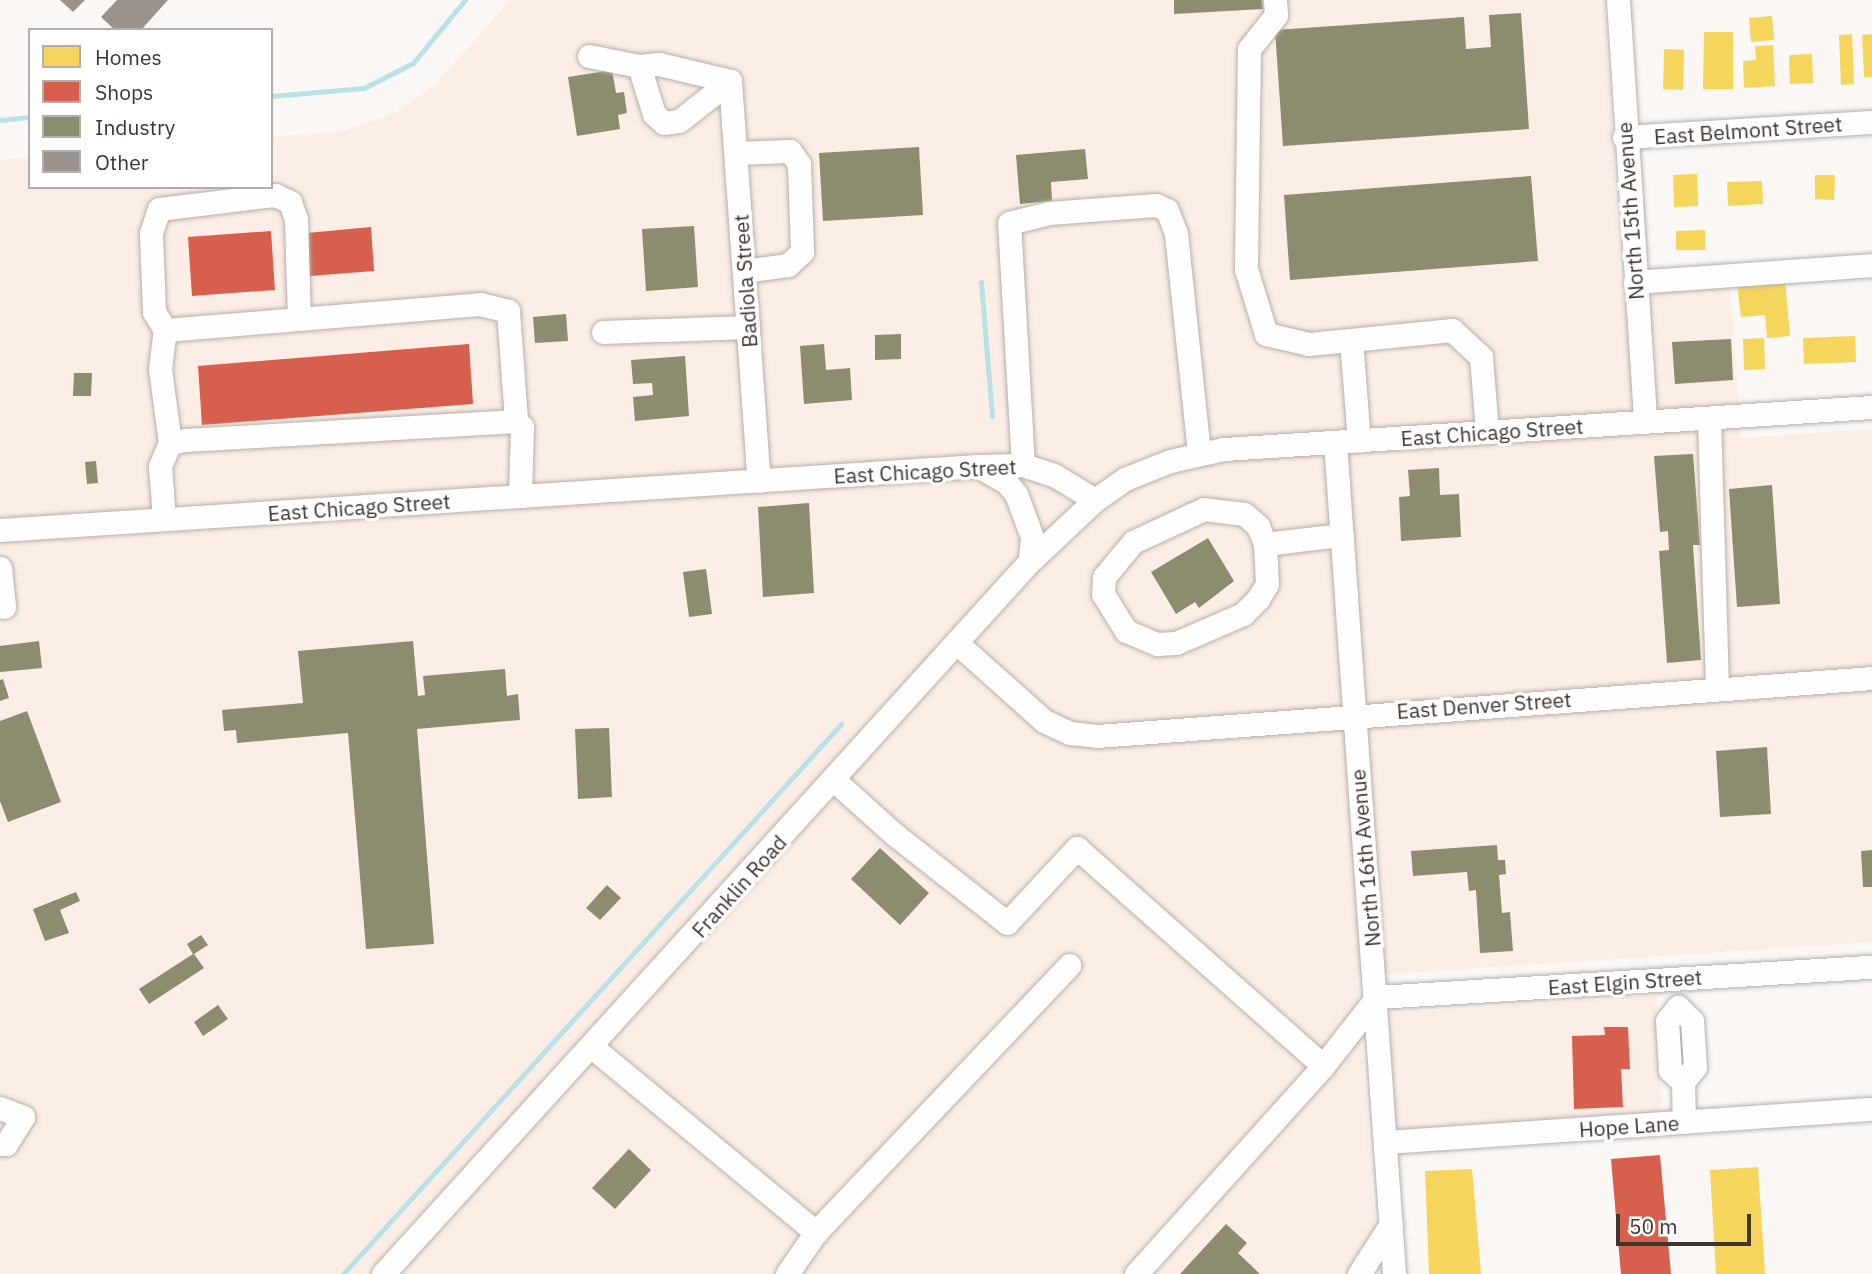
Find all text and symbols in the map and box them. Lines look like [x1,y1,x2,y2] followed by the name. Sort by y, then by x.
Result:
[28,28,273,189] legend
[95,43,162,71] text: Homes
[95,78,153,106] text: Shops
[1653,111,1843,149] street label: East Belmont Street
[95,113,175,141] text: Industry
[1611,121,1649,301] street label: North 15th Avenue
[95,148,148,176] text: Other
[728,213,762,349] street label: Badiola Street
[1400,413,1584,451] street label: East Chicago Street
[833,454,1017,488] street label: East Chicago Street
[267,488,451,526] street label: East Chicago Street
[1396,686,1572,724] street label: East Denver Street
[1345,768,1385,948] street label: North 16th Avenue
[686,830,792,942] street label: Franklin Road
[1547,964,1703,1000] street label: East Elgin Street
[1578,1110,1680,1142] street label: Hope Lane
[1620,1200,1755,1244] scale bar
[1629,1212,1678,1240] text: 50 m

